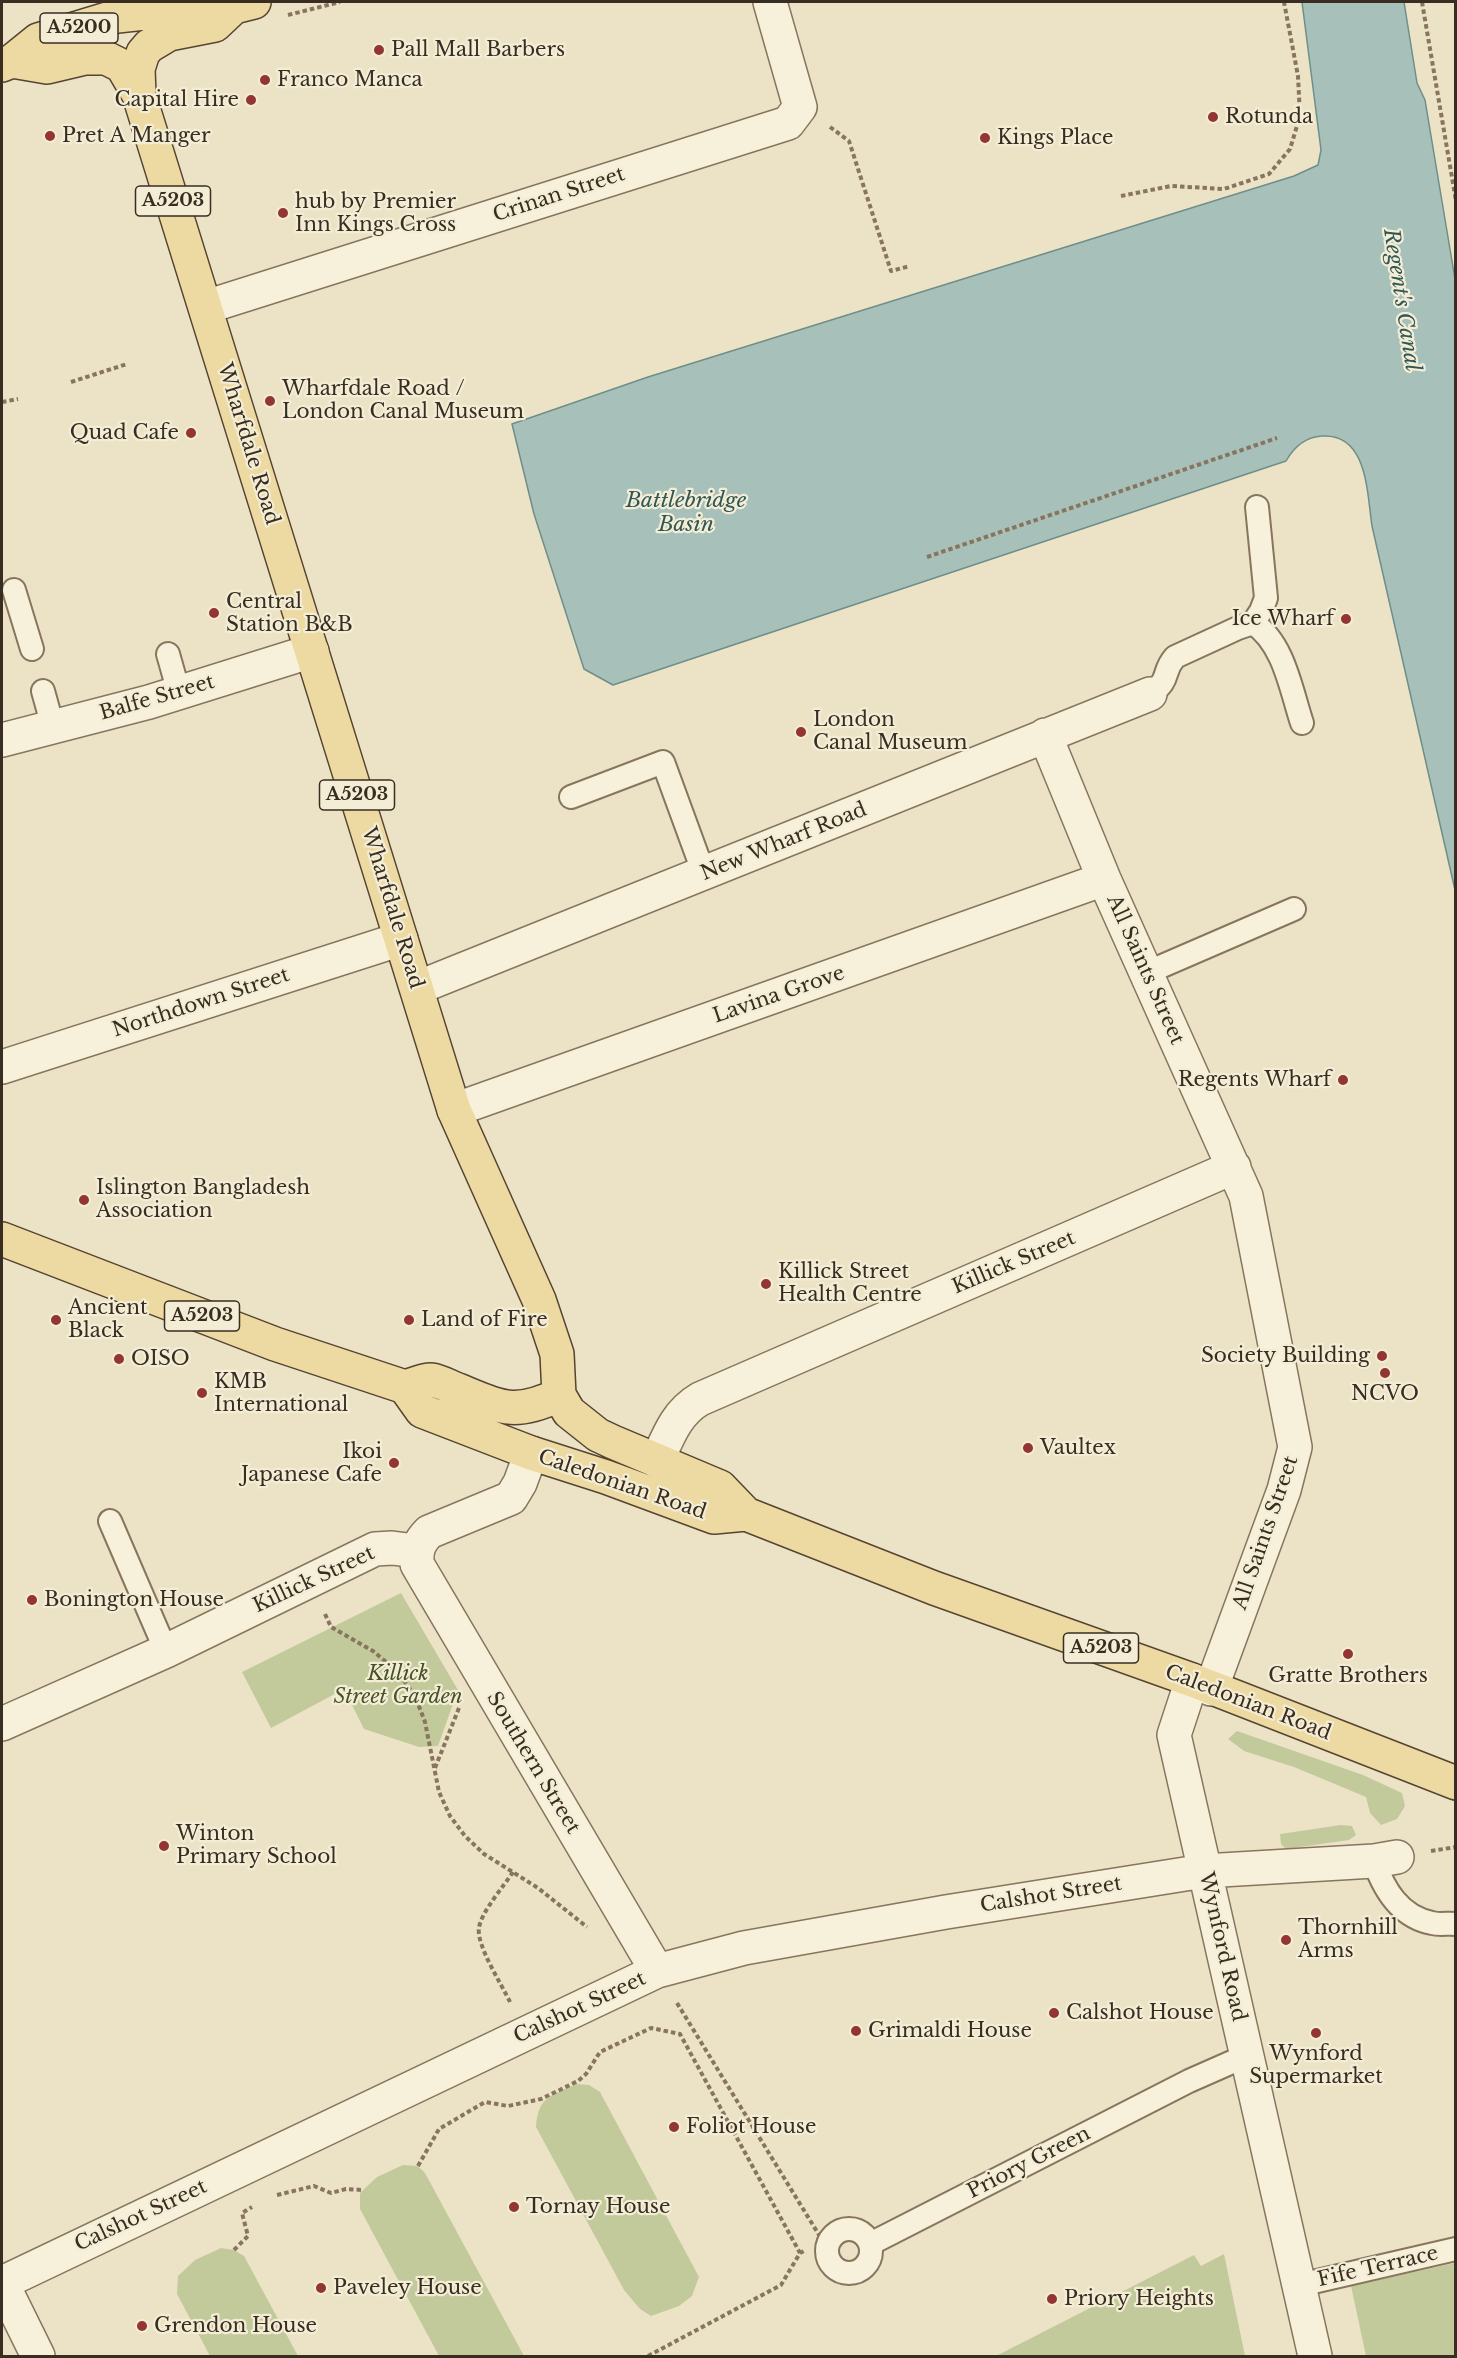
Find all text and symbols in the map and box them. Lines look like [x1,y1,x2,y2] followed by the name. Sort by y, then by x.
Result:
[40,13,118,43] road number: A5200
[391,38,565,62] place label: Pall Mall Barbers
[372,43,386,57] marker: Pall Mall Barbers
[277,68,423,92] place label: Franco Manca
[258,73,272,87] marker: Franco Manca
[115,88,239,112] place label: Capital Hire
[244,93,258,107] marker: Capital Hire
[1225,105,1313,129] place label: Rotunda
[1206,110,1220,124] marker: Rotunda
[62,124,211,148] place label: Pret A Manger
[997,126,1113,150] place label: Kings Place
[43,129,57,143] marker: Pret A Manger
[978,131,992,145] marker: Kings Place
[490,162,628,228] street label: Crinan Street
[136,186,210,216] road number: A5203
[295,190,456,237] place label: hub by Premier Inn Kings Cross
[276,206,290,220] marker: hub by Premier Inn Kings Cross
[1377,227,1425,373] water label: Regent's Canal
[212,360,284,528] street label: Wharfdale Road
[282,377,524,424] place label: Wharfdale Road / London Canal Museum
[263,394,277,408] marker: Wharfdale Road / London Canal Museum
[70,421,179,445] place label: Quad Cafe
[184,426,198,440] marker: Quad Cafe
[626,488,746,538] water label: Battlebridge Basin
[226,590,353,637] place label: Central Station B&B
[207,606,221,620] marker: Central Station B&B
[1232,607,1334,631] place label: Ice Wharf
[1339,612,1353,626] marker: Ice Wharf
[97,670,217,726] street label: Balfe Street
[813,708,967,755] place label: London Canal Museum
[794,725,808,739] marker: London Canal Museum
[320,780,394,810] road number: A5203
[697,798,871,886] street label: New Wharf Road
[356,824,428,992] street label: Wharfdale Road
[1101,891,1189,1049] street label: All Saints Street
[710,961,848,1029] street label: Lavina Grove
[110,963,292,1043] street label: Northdown Street
[1178,1068,1331,1092] place label: Regents Wharf
[1336,1073,1350,1087] marker: Regents Wharf
[96,1176,310,1223] place label: Islington Bangladesh Association
[77,1193,91,1207] marker: Islington Bangladesh Association
[949,1226,1079,1300] street label: Killick Street
[778,1260,922,1307] place label: Killick Street Health Centre
[759,1277,773,1291] marker: Killick Street Health Centre
[68,1296,148,1343] place label: Ancient Black
[164,1301,240,1331] road number: A5203
[421,1308,548,1332] place label: Land of Fire
[49,1313,63,1327] marker: Ancient Black
[402,1313,416,1327] marker: Land of Fire
[1201,1344,1370,1368] place label: Society Building
[131,1347,190,1371] place label: OISO
[1375,1349,1389,1363] marker: Society Building
[112,1352,126,1366] marker: OISO
[1378,1366,1392,1380] marker: NCVO
[214,1370,348,1417] place label: KMB International
[1351,1382,1419,1406] place label: NCVO
[195,1386,209,1400] marker: KMB International
[1040,1436,1116,1460] place label: Vaultex
[241,1440,382,1487] place label: Ikoi Japanese Cafe
[1021,1441,1035,1455] marker: Vaultex
[535,1445,709,1525] street label: Caledonian Road
[1228,1453,1304,1613] street label: All Saints Street
[387,1456,401,1470] marker: Ikoi Japanese Cafe
[249,1541,379,1619] street label: Killick Street
[44,1588,224,1612] place label: Bonington House
[25,1593,39,1607] marker: Bonington House
[1064,1633,1138,1663] road number: A5203
[1341,1647,1355,1661] marker: Gratte Brothers
[1162,1660,1334,1746] street label: Caledonian Road
[334,1662,462,1709] park label: Killick Street Garden
[1268,1664,1428,1688] place label: Gratte Brothers
[481,1688,585,1838] street label: Southern Street
[176,1822,337,1869] place label: Winton Primary School
[157,1839,171,1853] marker: Winton Primary School
[1193,1870,1251,2024] street label: Wynford Road
[979,1872,1123,1918] street label: Calshot Street
[1298,1916,1398,1963] place label: Thornhill Arms
[1279,1933,1293,1947] marker: Thornhill Arms
[510,1967,650,2049] street label: Calshot Street
[1066,2001,1214,2025] place label: Calshot House
[1047,2006,1061,2020] marker: Calshot House
[868,2019,1032,2043] place label: Grimaldi House
[849,2024,863,2038] marker: Grimaldi House
[1309,2026,1323,2040] marker: Wynford Supermarket
[1249,2042,1383,2089] place label: Wynford Supermarket
[686,2115,816,2139] place label: Foliot House
[667,2120,681,2134] marker: Foliot House
[964,2122,1094,2204] street label: Priory Green
[71,2175,211,2257] street label: Calshot Street
[526,2195,670,2219] place label: Tornay House
[507,2200,521,2214] marker: Tornay House
[1315,2241,1441,2293] street label: Fife Terrace
[333,2276,482,2300] place label: Paveley House
[314,2281,328,2295] marker: Paveley House
[1064,2287,1214,2311] place label: Priory Heights
[1045,2292,1059,2306] marker: Priory Heights
[154,2314,317,2338] place label: Grendon House
[135,2319,149,2333] marker: Grendon House

